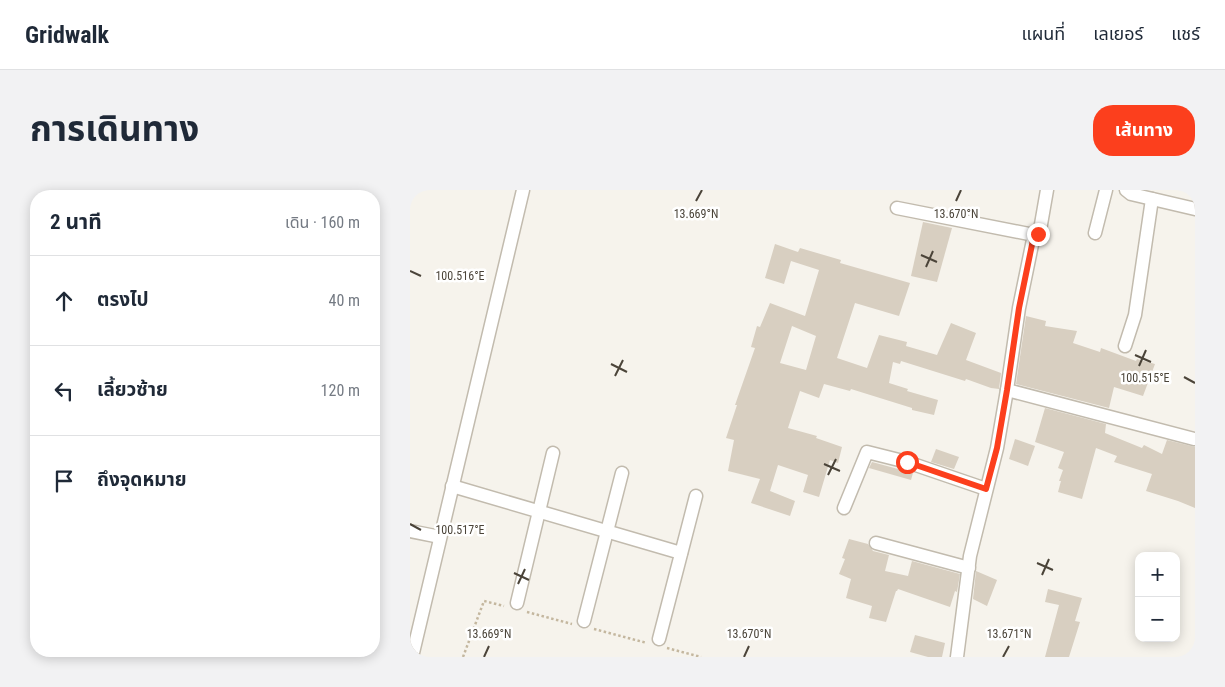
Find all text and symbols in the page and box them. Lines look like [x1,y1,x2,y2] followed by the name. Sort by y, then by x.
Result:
[25,21,109,49] text: Gridwalk
[1021,23,1065,44] text: แผนที่
[1093,23,1143,44] text: เลเยอร์
[1171,23,1200,44] text: แชร์
[1093,105,1195,156] button: เส้นทาง
[30,109,199,150] text: การเดินทาง
[674,207,718,221] text: 13.669°N
[934,207,978,221] text: 13.670°N
[50,210,102,234] text: 2 นาที
[285,213,360,232] text: เดิน · 160 m
[1027,223,1050,246] route end
[435,269,485,283] text: 100.516°E
[50,287,78,315] icon: ahead
[97,288,149,311] text: ตรงไป
[328,291,360,310] text: 40 m
[1120,371,1170,385] text: 100.515°E
[50,377,78,405] icon: left
[97,378,168,401] text: เลี้ยวซ้าย
[321,381,360,400] text: 120 m
[896,451,919,474] route start
[50,467,78,495] icon: arrive
[97,468,187,491] text: ถึงจุดหมาย
[435,523,485,537] text: 100.517°E
[1135,552,1180,642] map controls
[1135,552,1180,597] button: +
[1135,597,1180,642] button: −
[467,627,511,641] text: 13.669°N
[727,627,771,641] text: 13.670°N
[987,627,1031,641] text: 13.671°N

